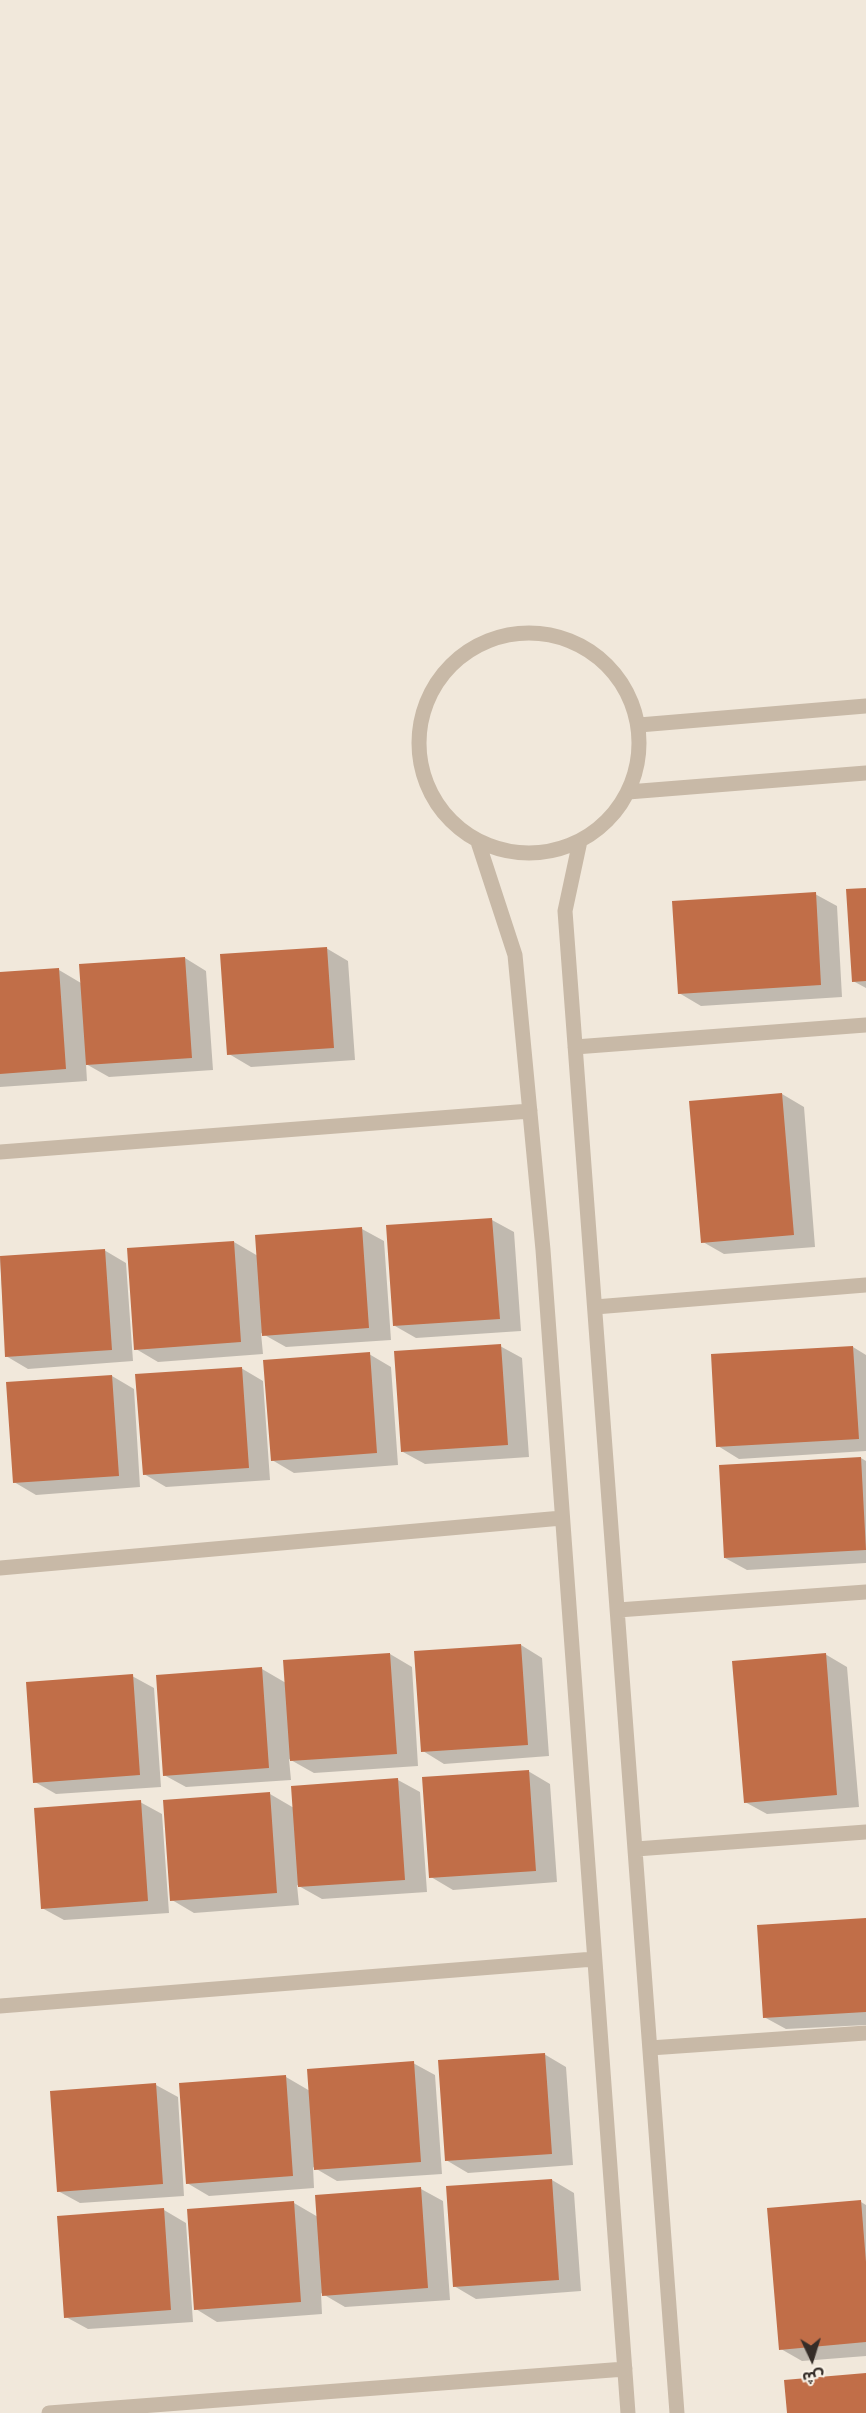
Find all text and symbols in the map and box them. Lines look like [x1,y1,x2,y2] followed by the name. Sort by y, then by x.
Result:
[782,2329,842,2389] north arrow
[802,2367,825,2388] text: ش

